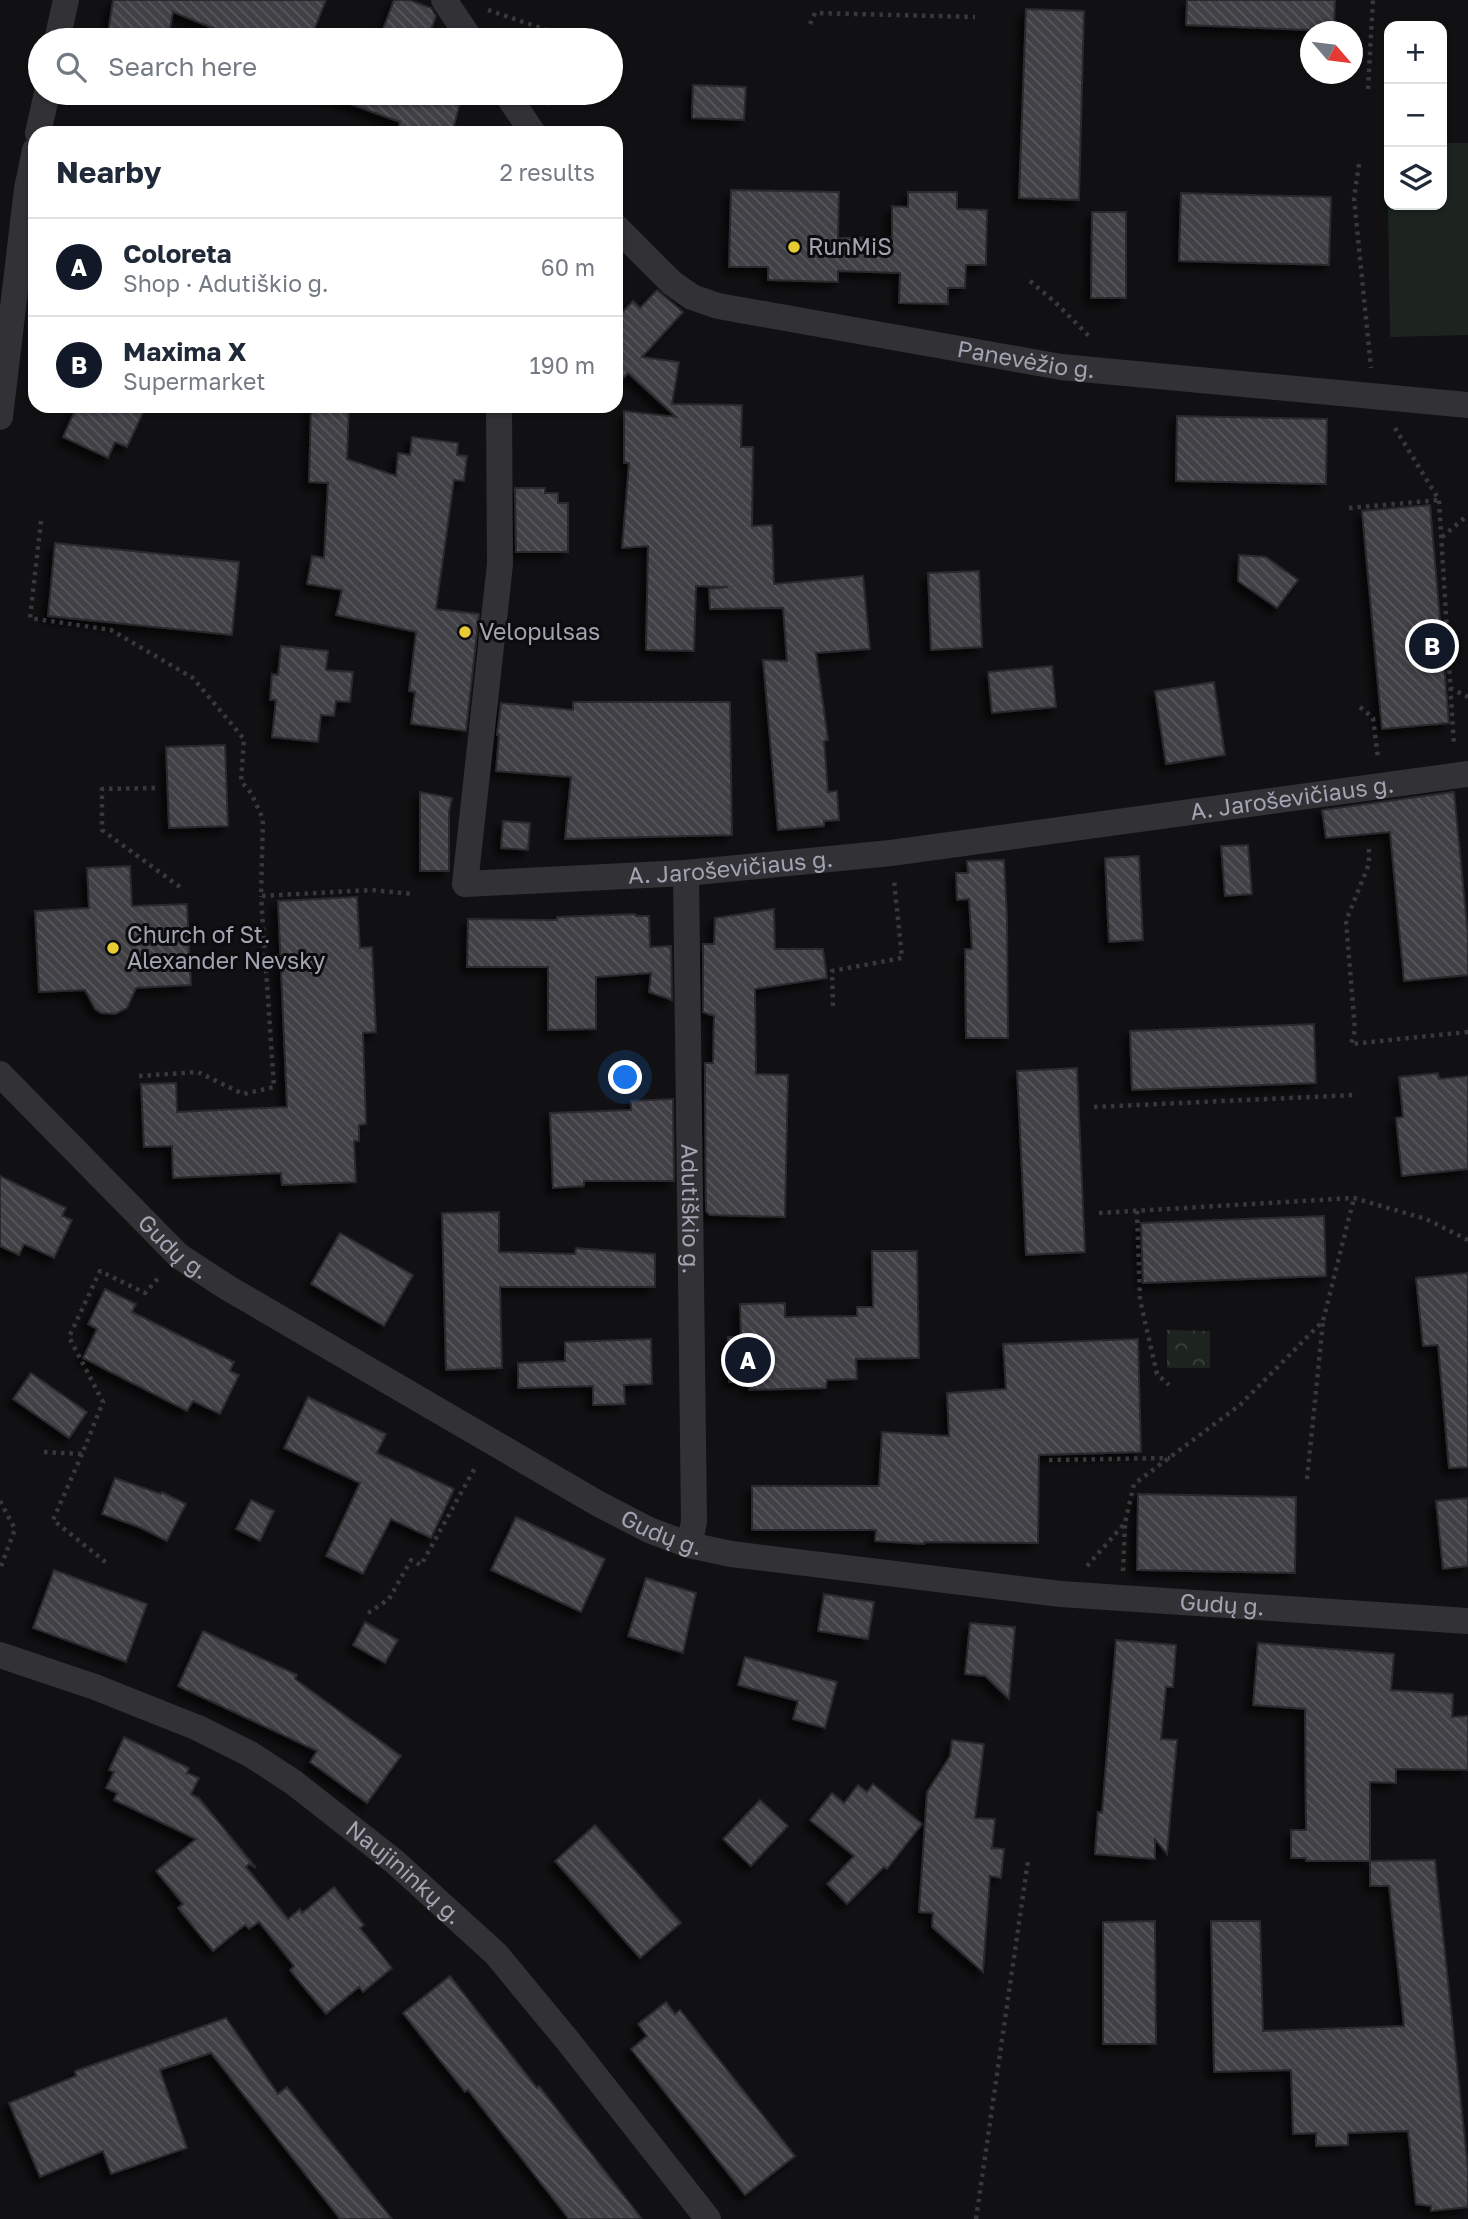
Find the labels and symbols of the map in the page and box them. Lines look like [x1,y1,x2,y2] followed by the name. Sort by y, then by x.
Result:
[1300,21,1363,84] north arrow
[808,232,892,260] place label: RunMiS
[786,239,802,255] marker: RunMiS
[955,334,1096,383] street label: Panevėžio g.
[479,617,600,645] place label: Velopulsas
[1409,620,1455,672] pin: B
[457,624,473,640] marker: Velopulsas
[1188,769,1396,825] street label: A. Jaroševičiaus g.
[627,844,834,889] street label: A. Jaroševičiaus g.
[127,920,325,974] place label: Church of St. Alexander Nevsky
[105,940,121,956] marker: Church of St. Alexander Nevsky
[608,1060,642,1094] your location
[676,1143,706,1274] street label: Adutiškio g.
[133,1208,214,1285] street label: Gudų g.
[725,1334,771,1386] pin: A
[616,1503,704,1560] street label: Gudų g.
[1179,1587,1266,1620] street label: Gudų g.
[341,1814,469,1930] street label: Naujininkų g.

